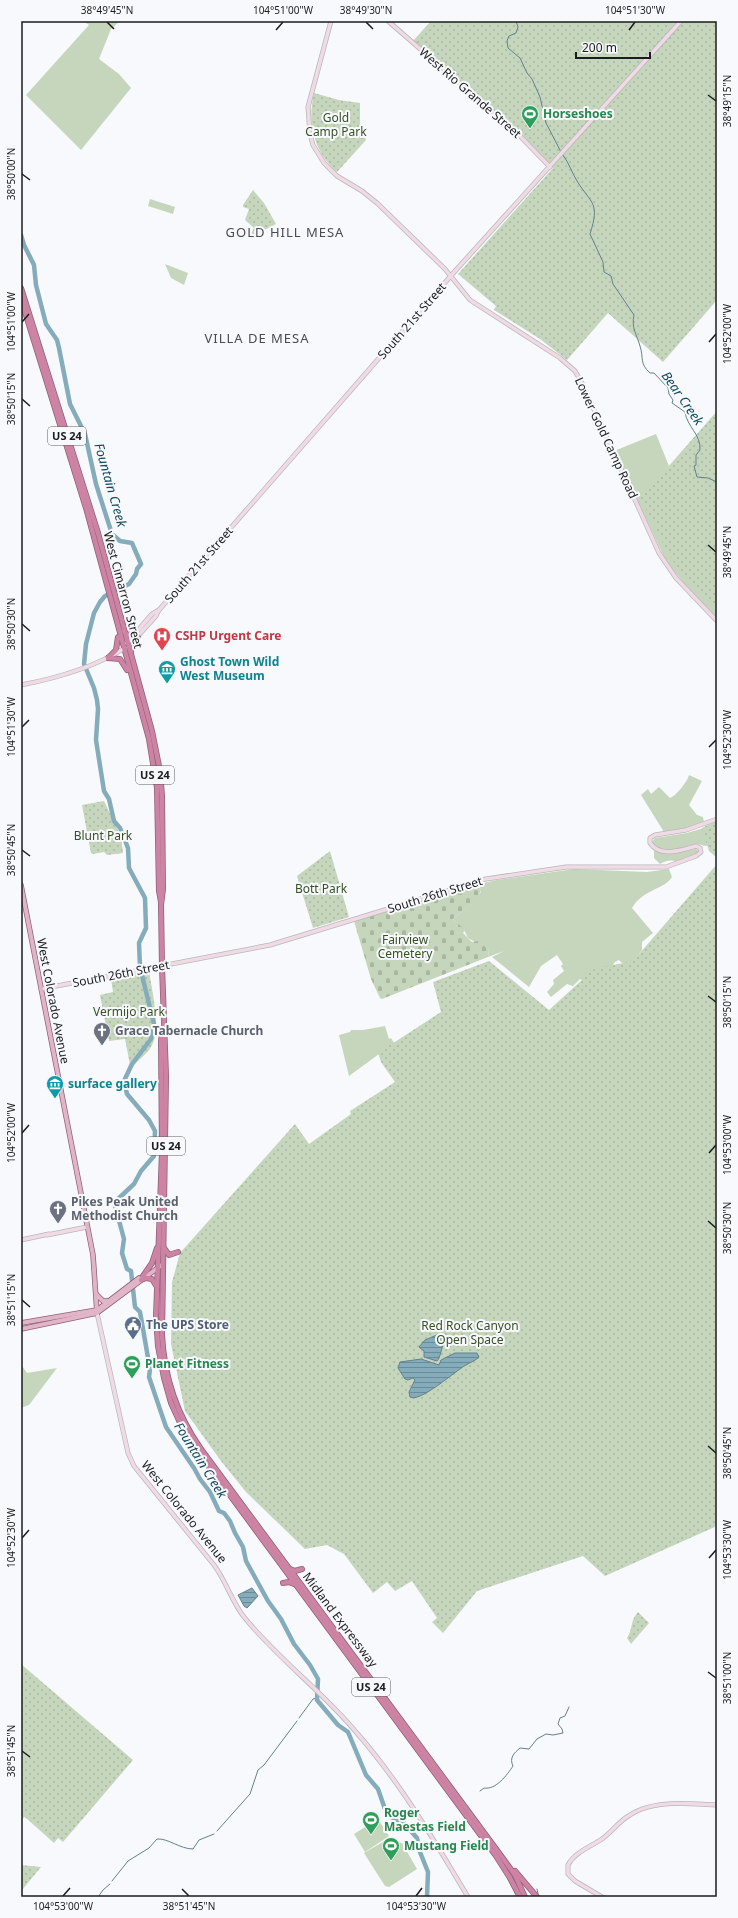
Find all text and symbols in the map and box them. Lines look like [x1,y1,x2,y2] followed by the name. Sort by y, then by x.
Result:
[81,3,133,17] text: 38°49'45"N
[253,3,314,17] text: 104°51'00"W
[340,3,392,17] text: 38°49'30"N
[605,3,666,17] text: 104°51'30"W
[576,34,650,60] scale bar
[582,39,617,56] text: 200 m
[416,43,526,142] street label: West Rio Grande Street
[720,75,734,127] text: 38°49'15"N
[520,104,540,129] sports icon: Horseshoes
[543,105,613,122] place label: Horseshoes
[305,109,367,140] park label: Gold Camp Park
[4,148,18,200] text: 38°50'00"N
[226,223,344,241] district label: GOLD HILL MESA
[374,278,450,363] street label: South 21st Street
[4,291,18,352] text: 104°51'00"W
[720,303,734,364] text: 104°52'00"W
[204,329,310,347] district label: VILLA DE MESA
[658,367,709,429] water label: Bear Creek
[4,373,18,425] text: 38°50'15"N
[571,374,642,501] street label: Lower Gold Camp Road
[48,427,86,445] road number: US 24
[90,441,132,530] water label: Fountain Creek
[161,522,237,607] street label: South 21st Street
[720,526,734,578] text: 38°49'45"N
[100,529,147,651] street label: West Cimarron Street
[4,598,18,650] text: 38°50'30"N
[152,626,172,651] hospital icon: CSHP Urgent Care
[175,627,281,644] place label: CSHP Urgent Care
[180,653,279,684] place label: Ghost Town Wild West Museum
[157,659,177,684] museum icon: Ghost Town Wild West Museum
[4,696,18,757] text: 104°51'30"W
[720,709,734,770] text: 104°52'30"W
[136,766,174,784] road number: US 24
[4,824,18,876] text: 38°50'45"N
[74,827,133,844] park label: Blunt Park
[385,872,485,917] street label: South 26th Street
[295,880,348,897] park label: Bott Park
[378,931,433,962] park label: Fairview Cemetery
[33,937,74,1065] street label: West Colorado Avenue
[71,956,171,991] street label: South 26th Street
[720,976,734,1028] text: 38°50'15"N
[93,1003,166,1020] park label: Vermijo Park
[92,1021,112,1046] church icon: Grace Tabernacle Church
[115,1022,263,1039] place label: Grace Tabernacle Church
[45,1074,65,1099] museum icon: surface gallery
[68,1075,157,1092] place label: surface gallery
[4,1102,18,1163] text: 104°52'00"W
[720,1114,734,1175] text: 104°53'00"W
[147,1137,185,1155] road number: US 24
[71,1193,179,1224] place label: Pikes Peak United Methodist Church
[48,1199,68,1224] church icon: Pikes Peak United Methodist Church
[720,1202,734,1254] text: 38°50'30"N
[4,1274,18,1326] text: 38°51'15"N
[123,1315,143,1340] public building icon: The UPS Store
[146,1316,229,1333] place label: The UPS Store
[421,1317,519,1348] park label: Red Rock Canyon Open Space
[122,1354,142,1379] sports icon: Planet Fitness
[145,1355,229,1372] place label: Planet Fitness
[170,1419,232,1502] water label: Fountain Creek
[720,1427,734,1479] text: 38°50'45"N
[138,1457,231,1567] street label: West Colorado Avenue
[4,1507,18,1568] text: 104°52'30"W
[720,1519,734,1580] text: 104°53'30"W
[299,1569,382,1671] street label: Midland Expressway
[720,1652,734,1704] text: 38°51'00"N
[352,1678,390,1696] road number: US 24
[4,1725,18,1777] text: 38°51'45"N
[384,1804,466,1835] place label: Roger Maestas Field
[361,1810,381,1835] sports icon: Roger Maestas Field
[381,1836,401,1861] sports icon: Mustang Field
[404,1837,489,1854] place label: Mustang Field
[33,1899,94,1913] text: 104°53'00"W
[163,1899,215,1913] text: 38°51'45"N
[386,1899,447,1913] text: 104°53'30"W

